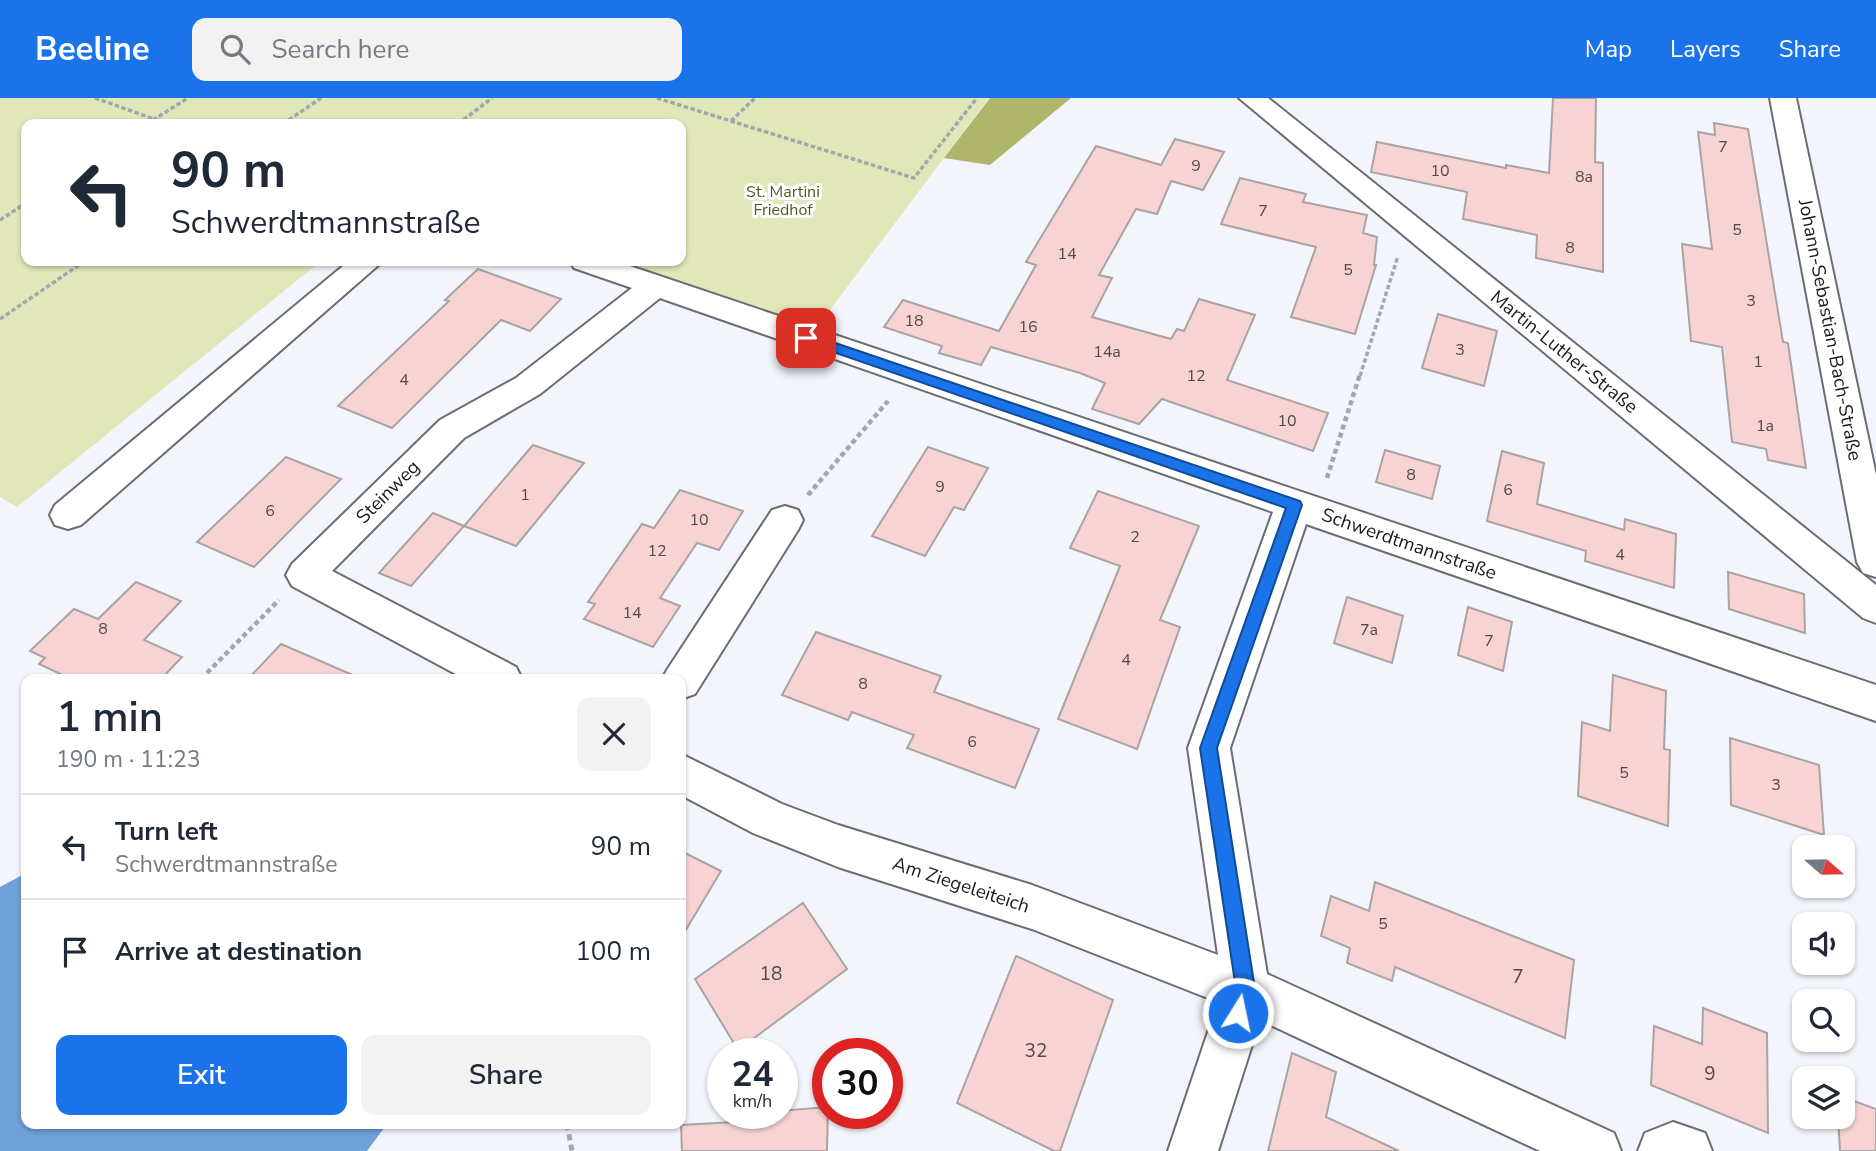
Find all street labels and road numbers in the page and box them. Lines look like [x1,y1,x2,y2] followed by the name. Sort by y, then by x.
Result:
[1792,196,1868,463] street label: Johann-Sebastian-Bach-Straße
[1485,284,1643,420] street label: Martin-Luther-Straße
[350,454,426,530] street label: Steinweg
[1318,502,1500,586] street label: Schwerdtmannstraße
[889,851,1033,919] street label: Am Ziegeleiteich

